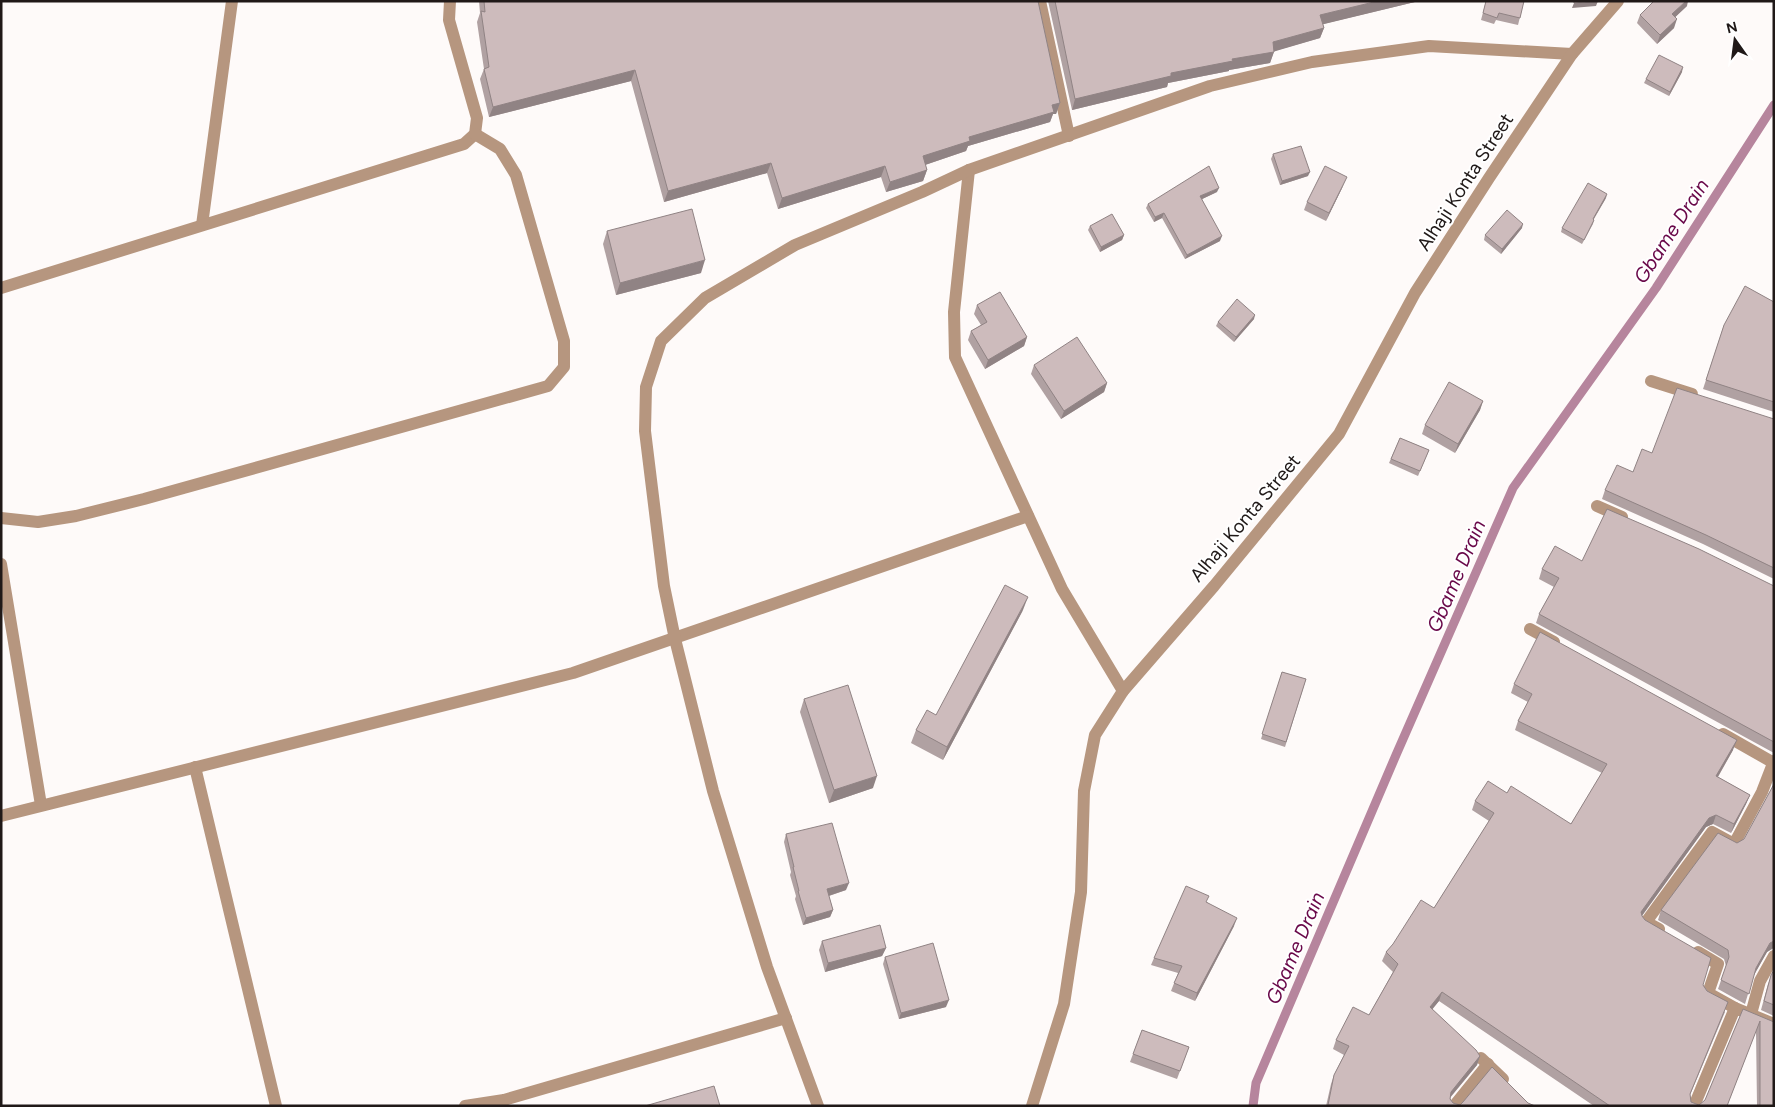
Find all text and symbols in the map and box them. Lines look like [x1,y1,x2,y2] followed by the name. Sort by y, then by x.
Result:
[1710,15,1760,65] north arrow
[1725,18,1739,37] text: N
[1412,109,1518,255] street label: Alhaji Konta Street
[1628,174,1714,288] water label: Gbame Drain
[1185,450,1305,586] street label: Alhaji Konta Street
[1422,516,1490,636] water label: Gbame Drain
[1261,888,1329,1008] water label: Gbame Drain

